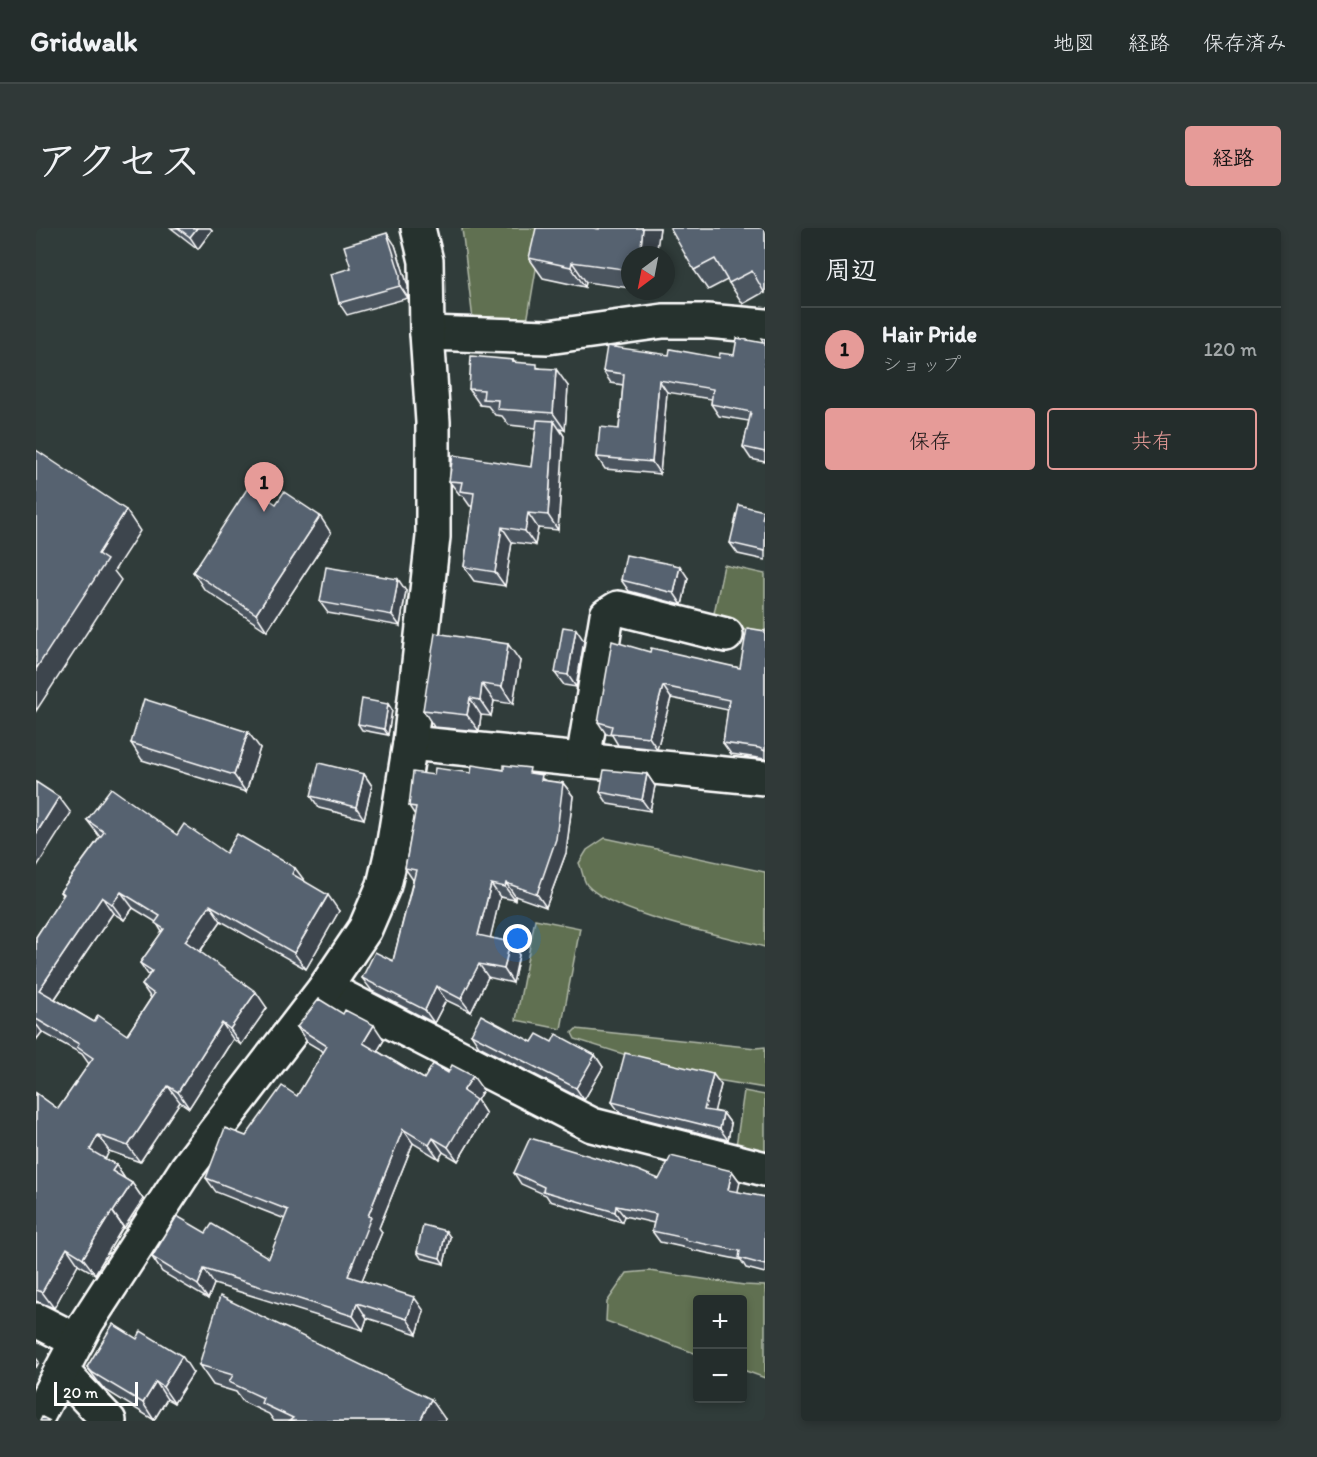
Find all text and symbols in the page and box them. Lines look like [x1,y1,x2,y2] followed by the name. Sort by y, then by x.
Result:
[30,24,138,58] text: Gridwalk
[1053,30,1095,55] text: 地図
[1128,30,1170,55] text: 経路
[1203,30,1287,55] text: 保存済み
[1185,126,1281,186] button: 経路
[36,135,201,186] text: アクセス
[621,246,675,300] north arrow
[825,254,877,286] text: 周辺
[882,321,977,348] text: Hair Pride
[840,337,849,361] text: 1
[1204,337,1257,361] text: 120 m
[882,352,961,376] text: ショップ
[825,408,1035,470] button: 保存
[1047,408,1257,470] button: 共有
[244,462,284,512] pin: 1
[503,924,532,953] your location
[693,1295,747,1403] map controls
[693,1295,747,1349] button: +
[693,1349,747,1403] button: −
[54,1379,138,1406] scale bar
[63,1383,98,1402] text: 20 m

